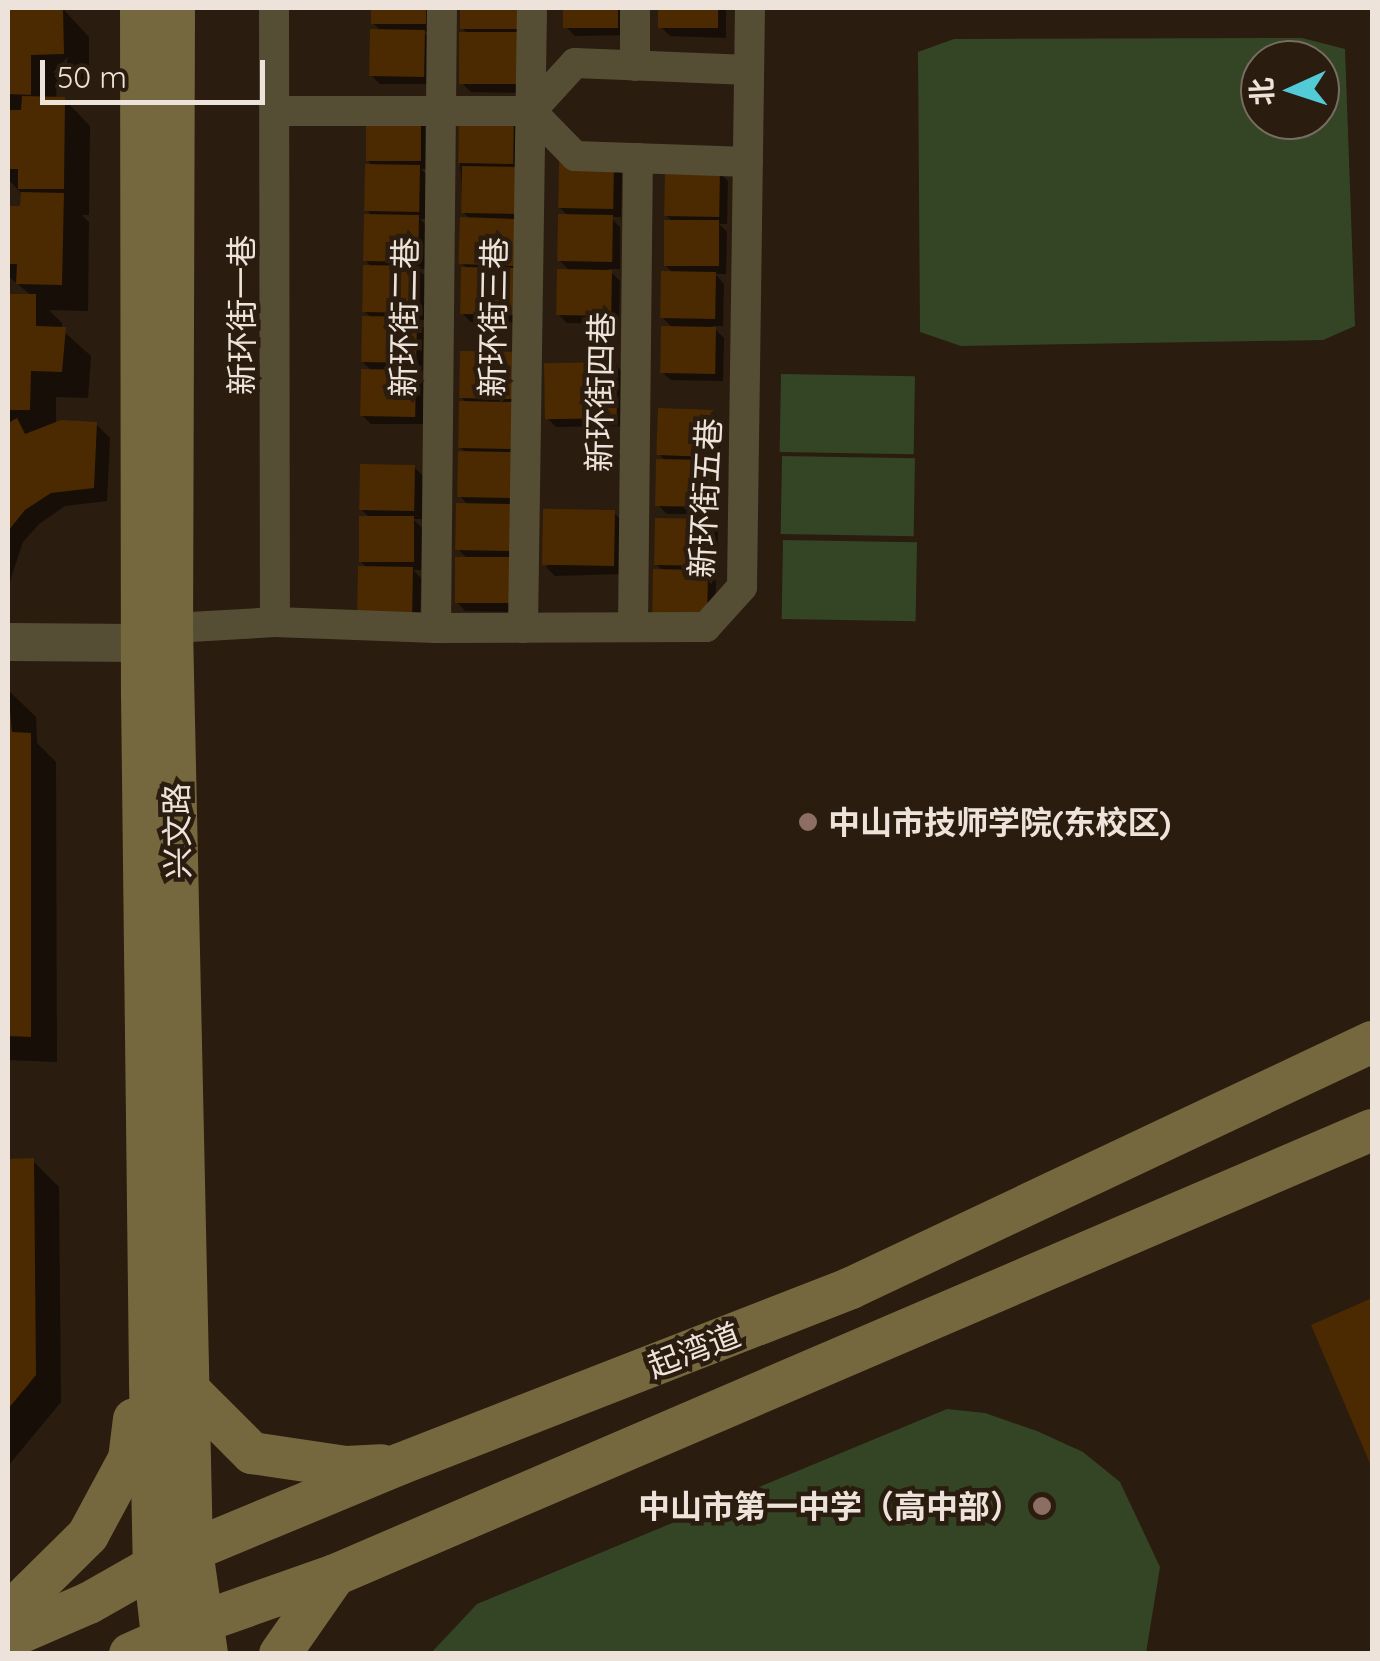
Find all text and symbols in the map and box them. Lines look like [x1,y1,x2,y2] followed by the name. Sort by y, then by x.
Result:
[45,40,270,102] scale bar
[1240,40,1340,140] north arrow
[57,58,127,96] text: 50 m
[1243,77,1280,106] text: 北
[222,235,260,395] street label: 新环街一巷
[383,237,425,397] street label: 新环街二巷
[472,237,514,397] street label: 新环街三巷
[579,312,621,472] street label: 新环街四巷
[682,417,728,579] street label: 新环街五巷
[157,783,197,879] street label: 兴文路
[828,803,1171,841] place label: 中山市技师学院(东校区)
[797,811,819,833] marker: 中山市技师学院(东校区)
[642,1315,746,1385] street label: 起湾道
[638,1487,1022,1525] place label: 中山市第一中学（高中部）
[1031,1495,1053,1517] marker: 中山市第一中学（高中部）

